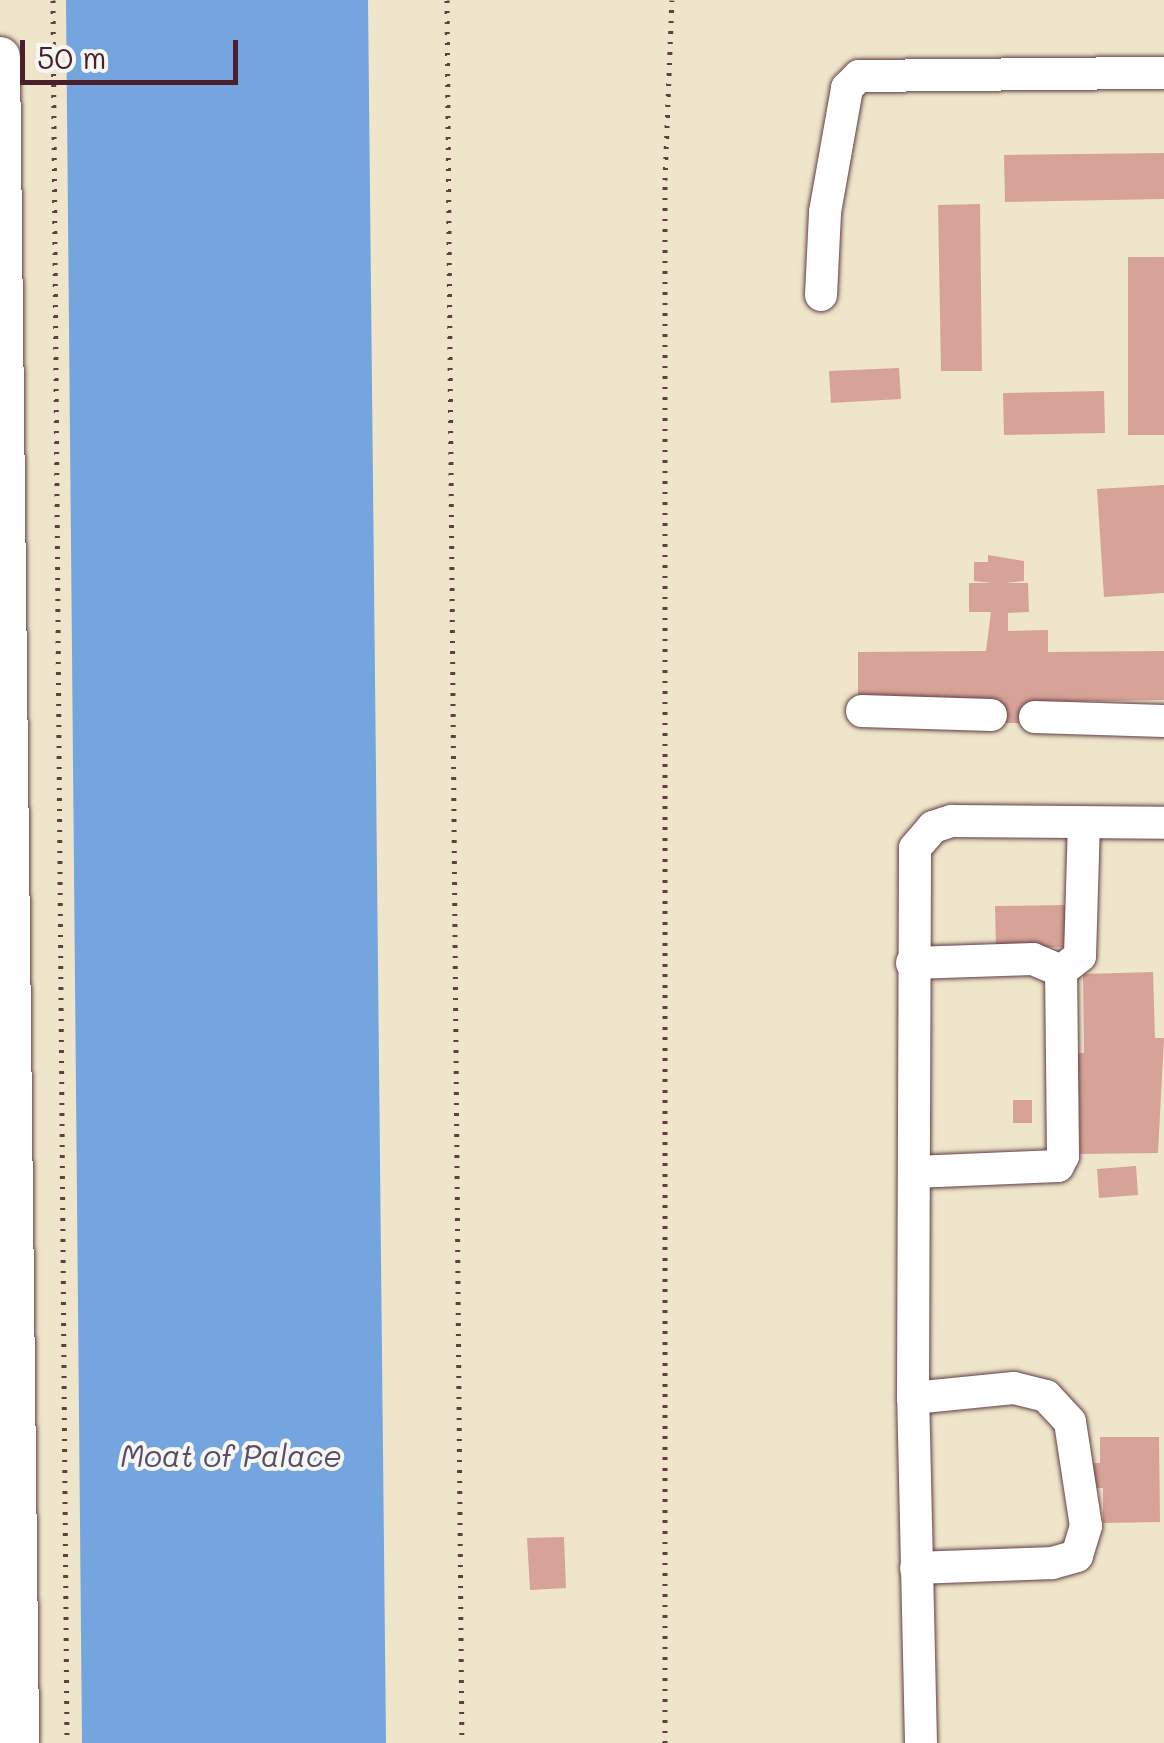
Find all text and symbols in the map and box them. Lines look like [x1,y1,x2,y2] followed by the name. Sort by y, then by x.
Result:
[25,20,242,82] scale bar
[37,37,107,77] text: 50 m
[120,1437,342,1473] water label: Moat of Palace

